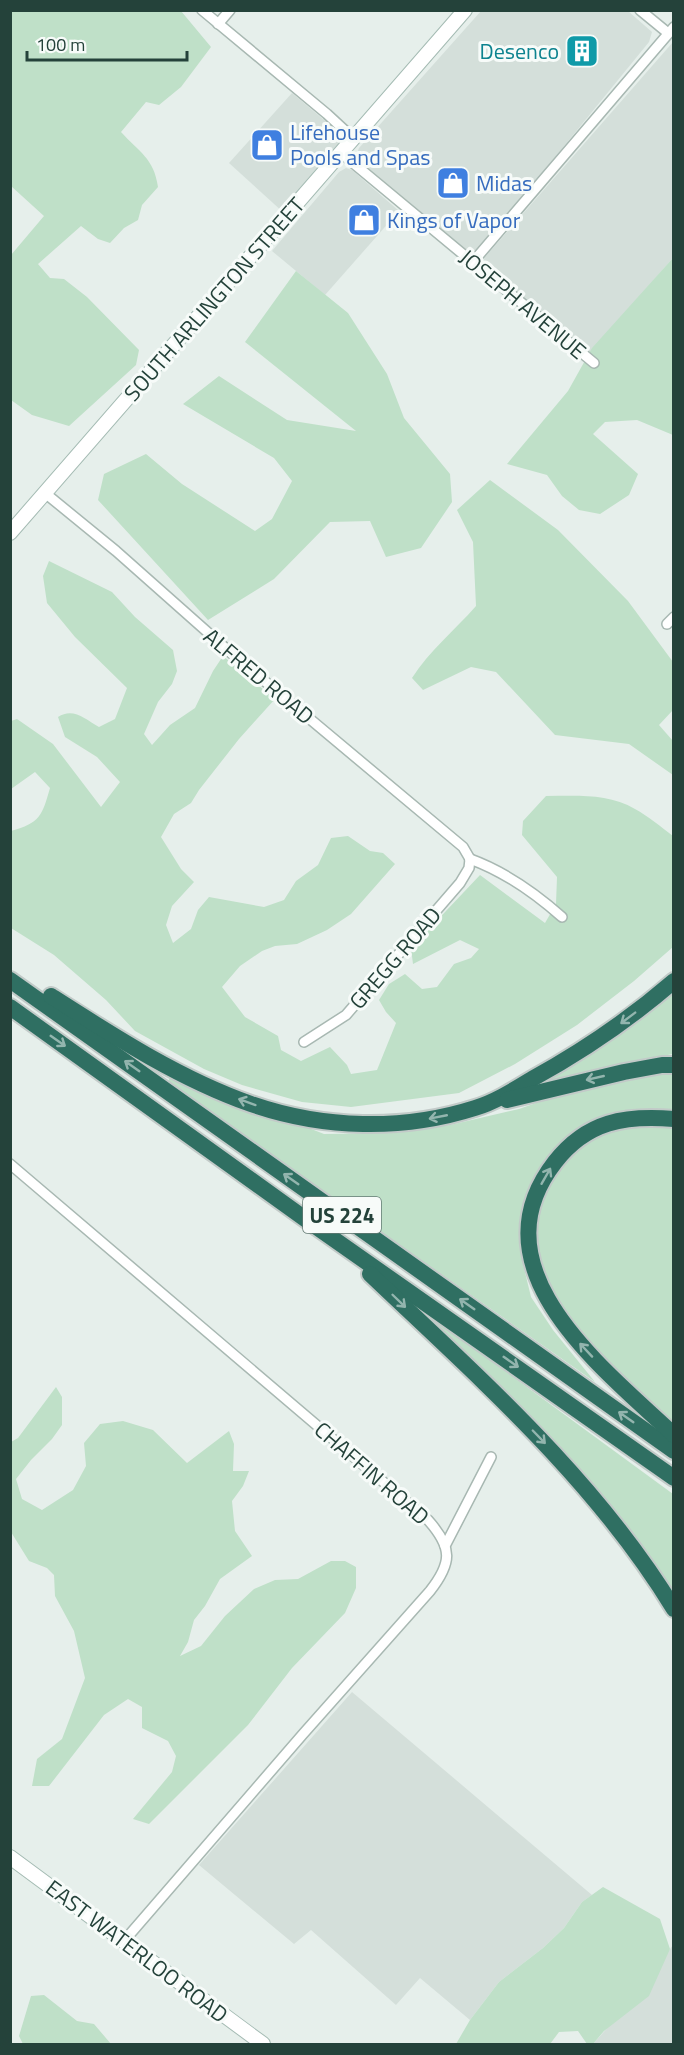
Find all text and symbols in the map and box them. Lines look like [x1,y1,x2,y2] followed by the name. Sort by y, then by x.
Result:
[27,24,188,62] scale bar
[36,31,85,58] text: 100 m
[564,33,600,69] building icon: Desenco
[479,34,559,68] place label: Desenco
[290,115,430,174] place label: Lifehouse Pools and Spas
[249,127,285,163] shop icon: Lifehouse Pools and Spas
[435,165,471,201] shop icon: Midas
[476,166,532,200] place label: Midas
[115,189,313,409] street label: SOUTH ARLINGTON STREET
[346,202,382,238] shop icon: Kings of Vapor
[387,203,521,237] place label: Kings of Vapor
[452,241,594,367] street label: JOSEPH AVENUE
[196,620,322,732] street label: ALFRED ROAD
[341,899,449,1017] street label: GREGG ROAD
[621,1011,637,1024] one-way arrow
[50,1035,66,1047] one-way arrow
[124,1060,140,1072] one-way arrow
[586,1073,605,1085] one-way arrow
[238,1096,257,1107] one-way arrow
[429,1112,449,1123] one-way arrow
[540,1168,552,1185] one-way arrow
[283,1173,299,1185] one-way arrow
[303,1197,381,1233] road number: US 224
[391,1294,406,1308] one-way arrow
[459,1298,475,1310] one-way arrow
[579,1343,594,1358] one-way arrow
[502,1356,518,1368] one-way arrow
[618,1411,634,1423] one-way arrow
[307,1413,437,1533] street label: CHAFFIN ROAD
[532,1429,546,1444] one-way arrow
[39,1871,235,2031] street label: EAST WATERLOO ROAD

